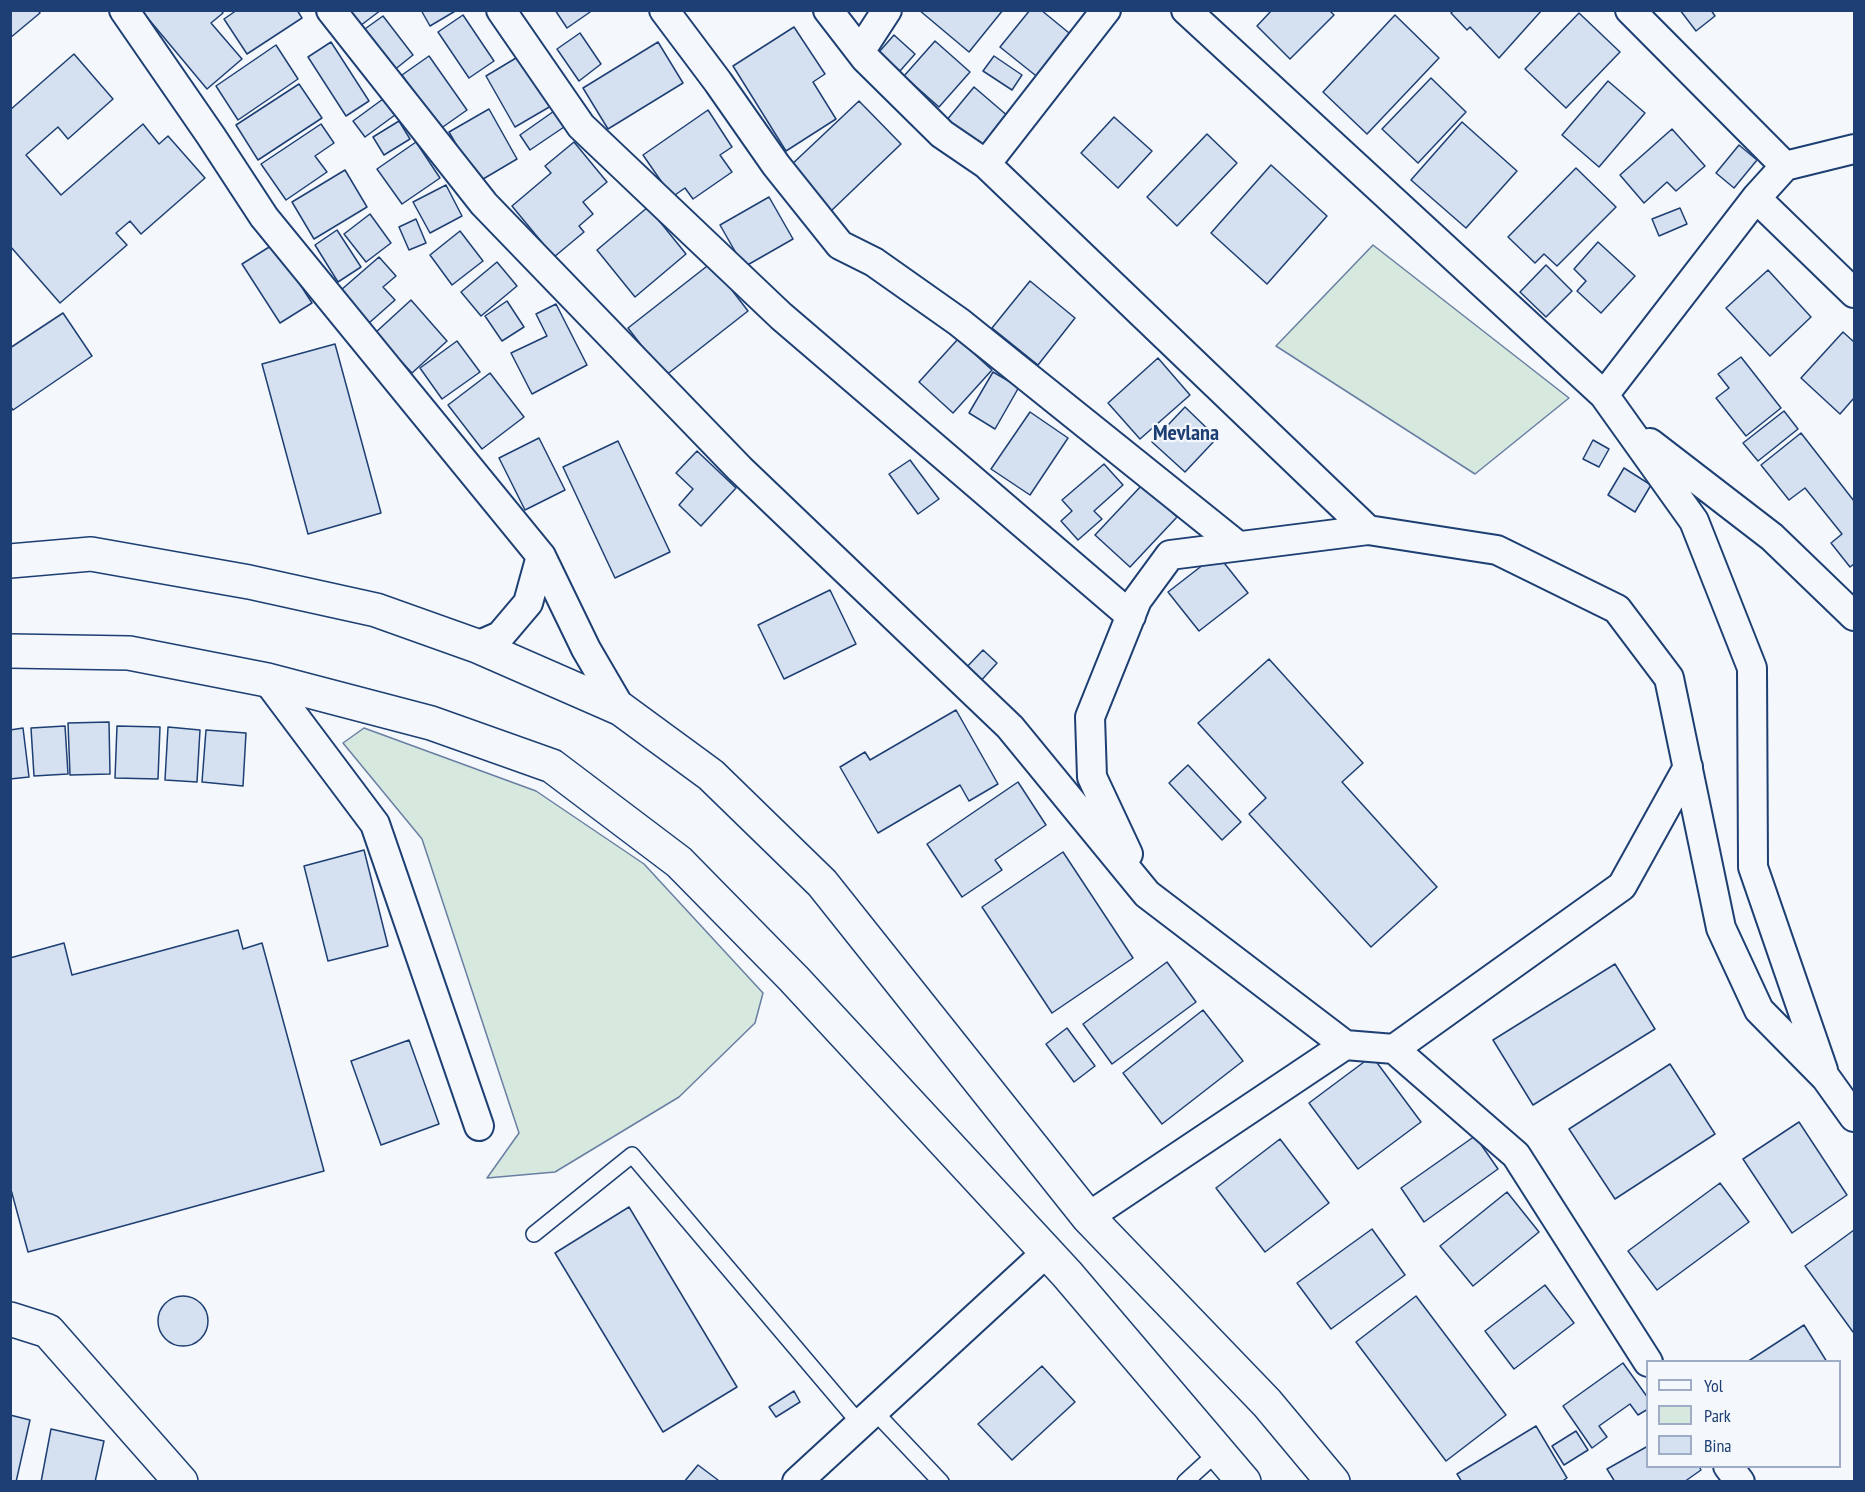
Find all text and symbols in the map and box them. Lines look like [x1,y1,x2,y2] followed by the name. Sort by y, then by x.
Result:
[1153,421,1219,447] district label: Mevlana
[1646,1360,1841,1468] legend
[1704,1374,1723,1397] text: Yol
[1704,1404,1731,1427] text: Park
[1704,1434,1732,1457] text: Bina

